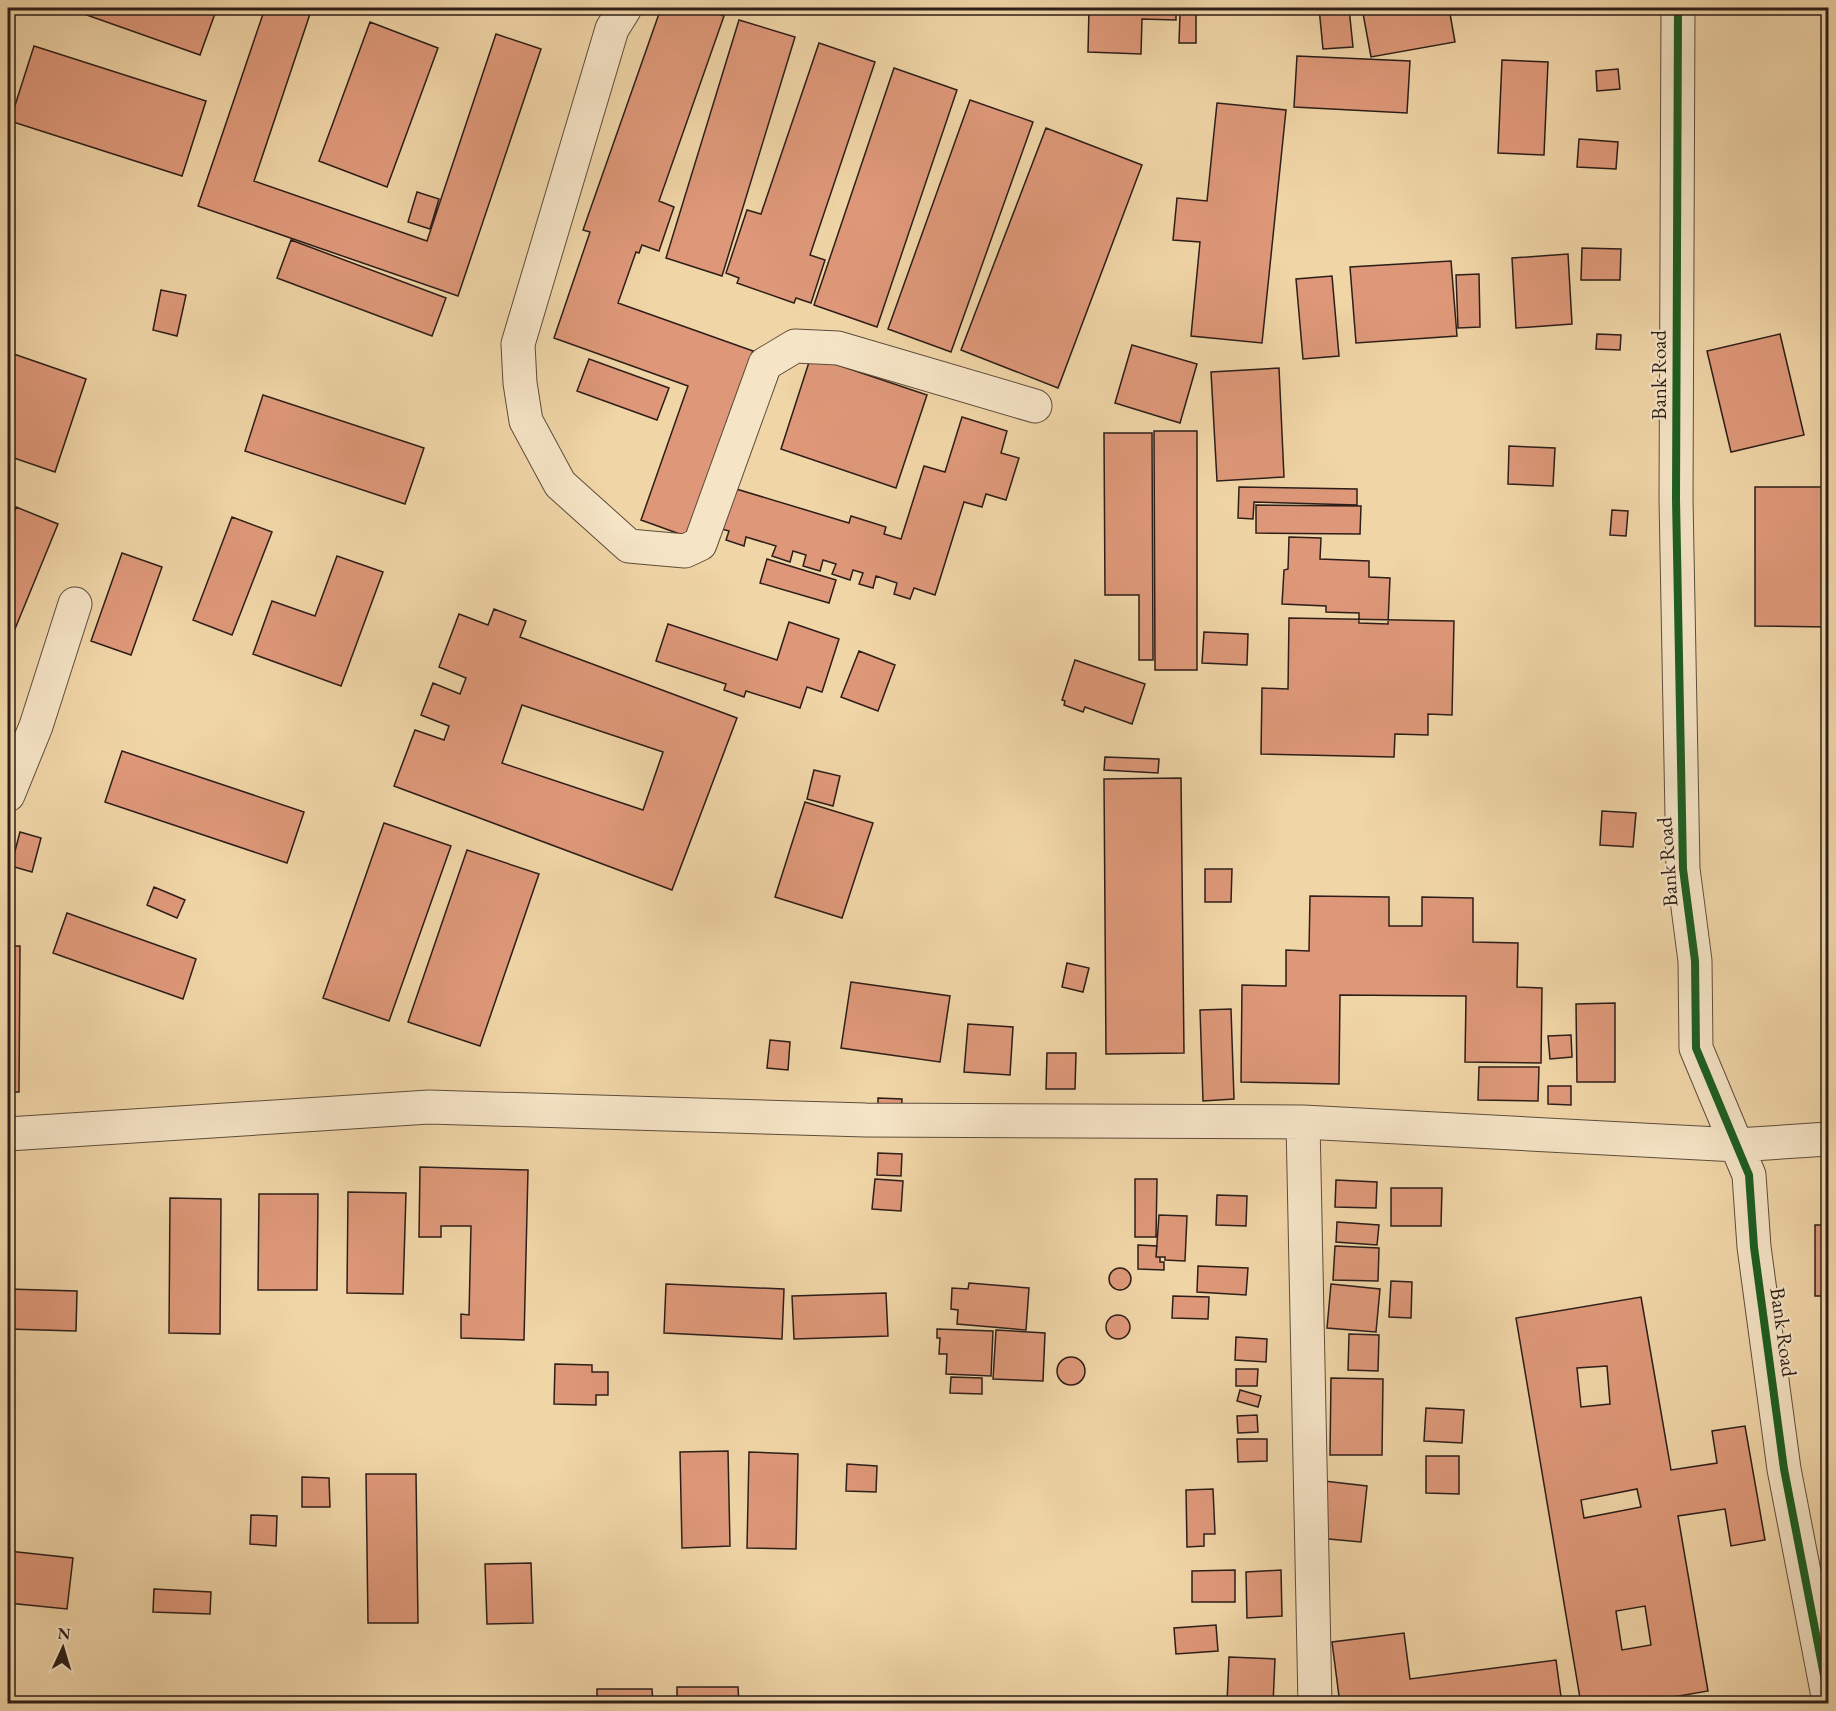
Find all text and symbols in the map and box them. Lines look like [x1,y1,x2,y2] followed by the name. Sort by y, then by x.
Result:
[1645,330,1672,420] street label: Bank Road
[1650,816,1684,908] street label: Bank Road
[1764,1286,1804,1379] street label: Bank Road
[33,1618,93,1678] north arrow
[57,1623,71,1644] text: N

